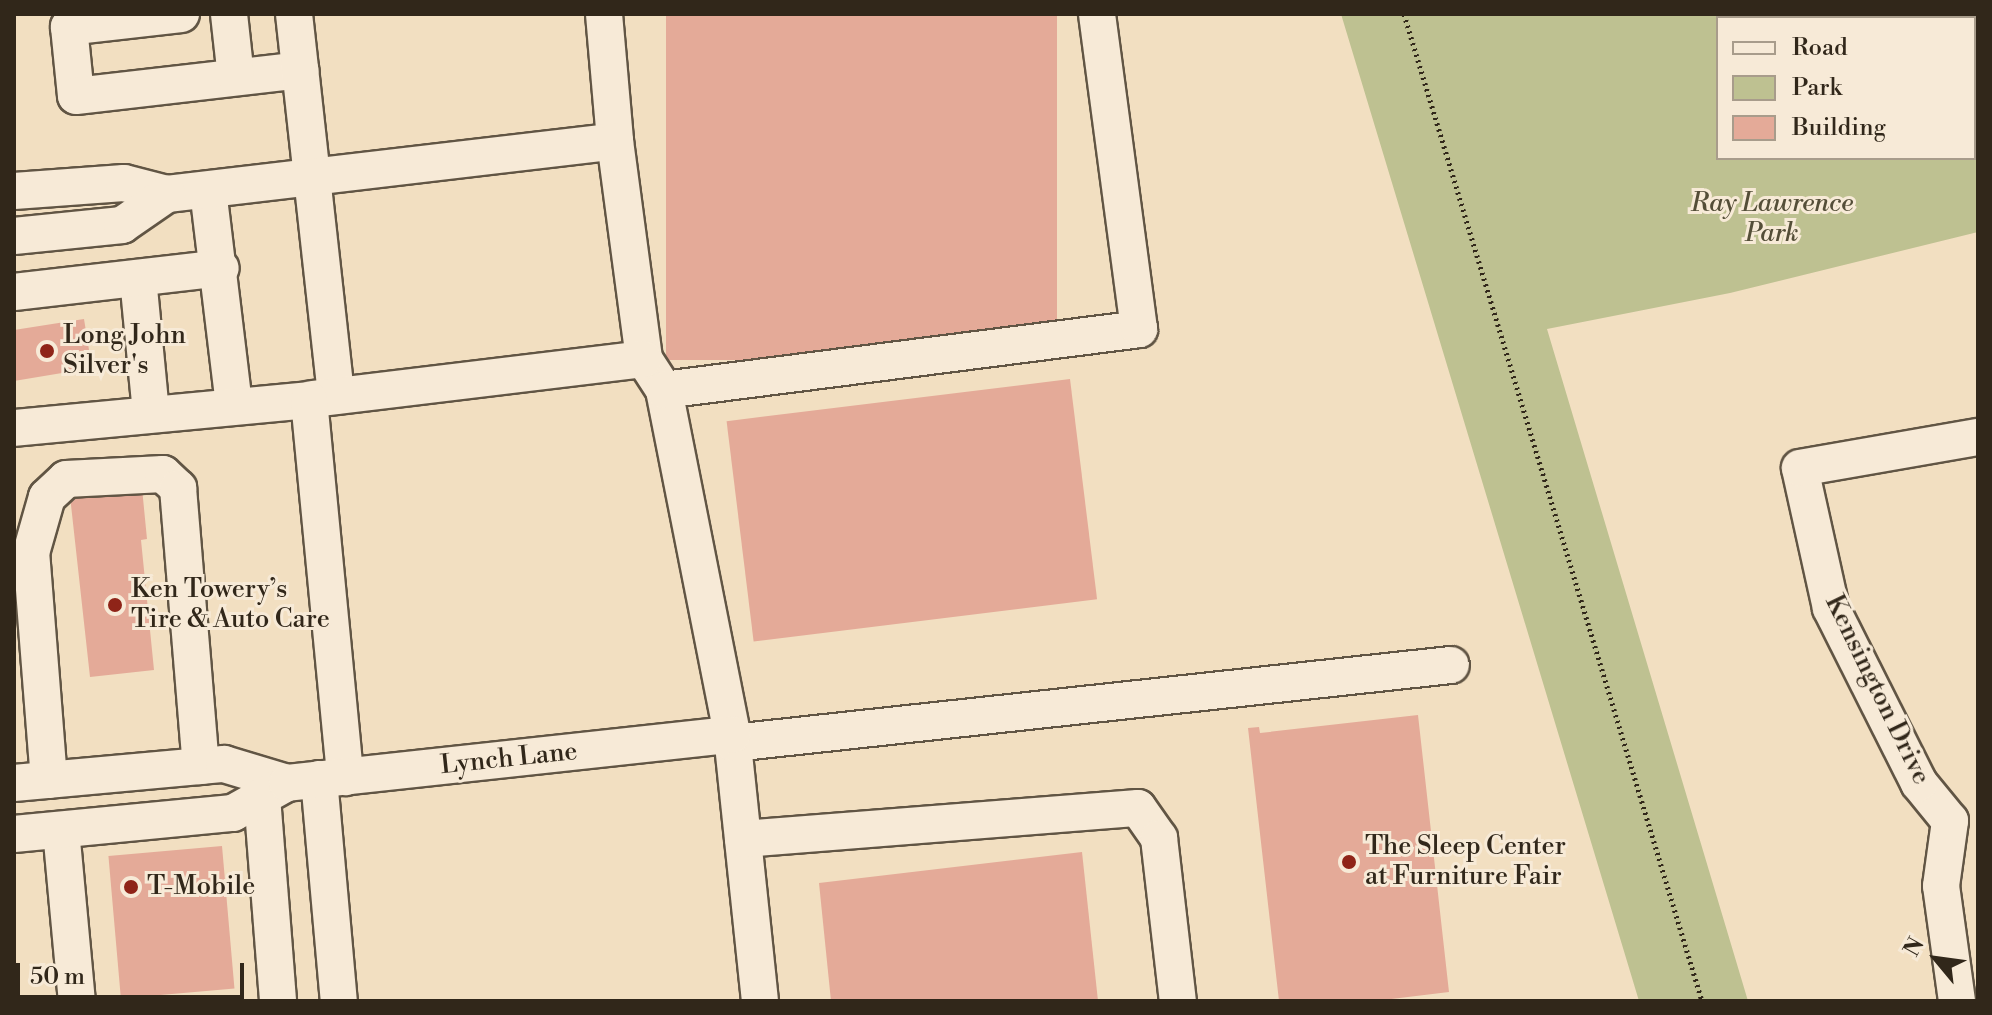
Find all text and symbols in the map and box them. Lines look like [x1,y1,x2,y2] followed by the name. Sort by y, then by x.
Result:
[1716,16,1976,160] legend
[1792,33,1848,63] text: Road
[1792,73,1842,103] text: Park
[1792,113,1886,143] text: Building
[1691,188,1853,250] park label: Ray Lawrence Park
[63,320,186,382] place label: Long John Silver's
[38,342,56,360] marker: Long John Silver's
[131,574,330,636] place label: Ken Towery’s Tire & Auto Care
[1818,590,1936,790] street label: Kensington Drive
[106,596,124,614] marker: Ken Towery’s Tire & Auto Care
[439,736,579,782] street label: Lynch Lane
[1365,831,1566,892] place label: The Sleep Center at Furniture Fair
[1340,853,1358,871] marker: The Sleep Center at Furniture Fair
[147,871,255,903] place label: T-Mobile
[122,878,140,896] marker: T-Mobile
[1896,919,1976,999] north arrow
[1899,933,1931,961] text: N
[20,947,248,997] scale bar
[30,962,85,992] text: 50 m

